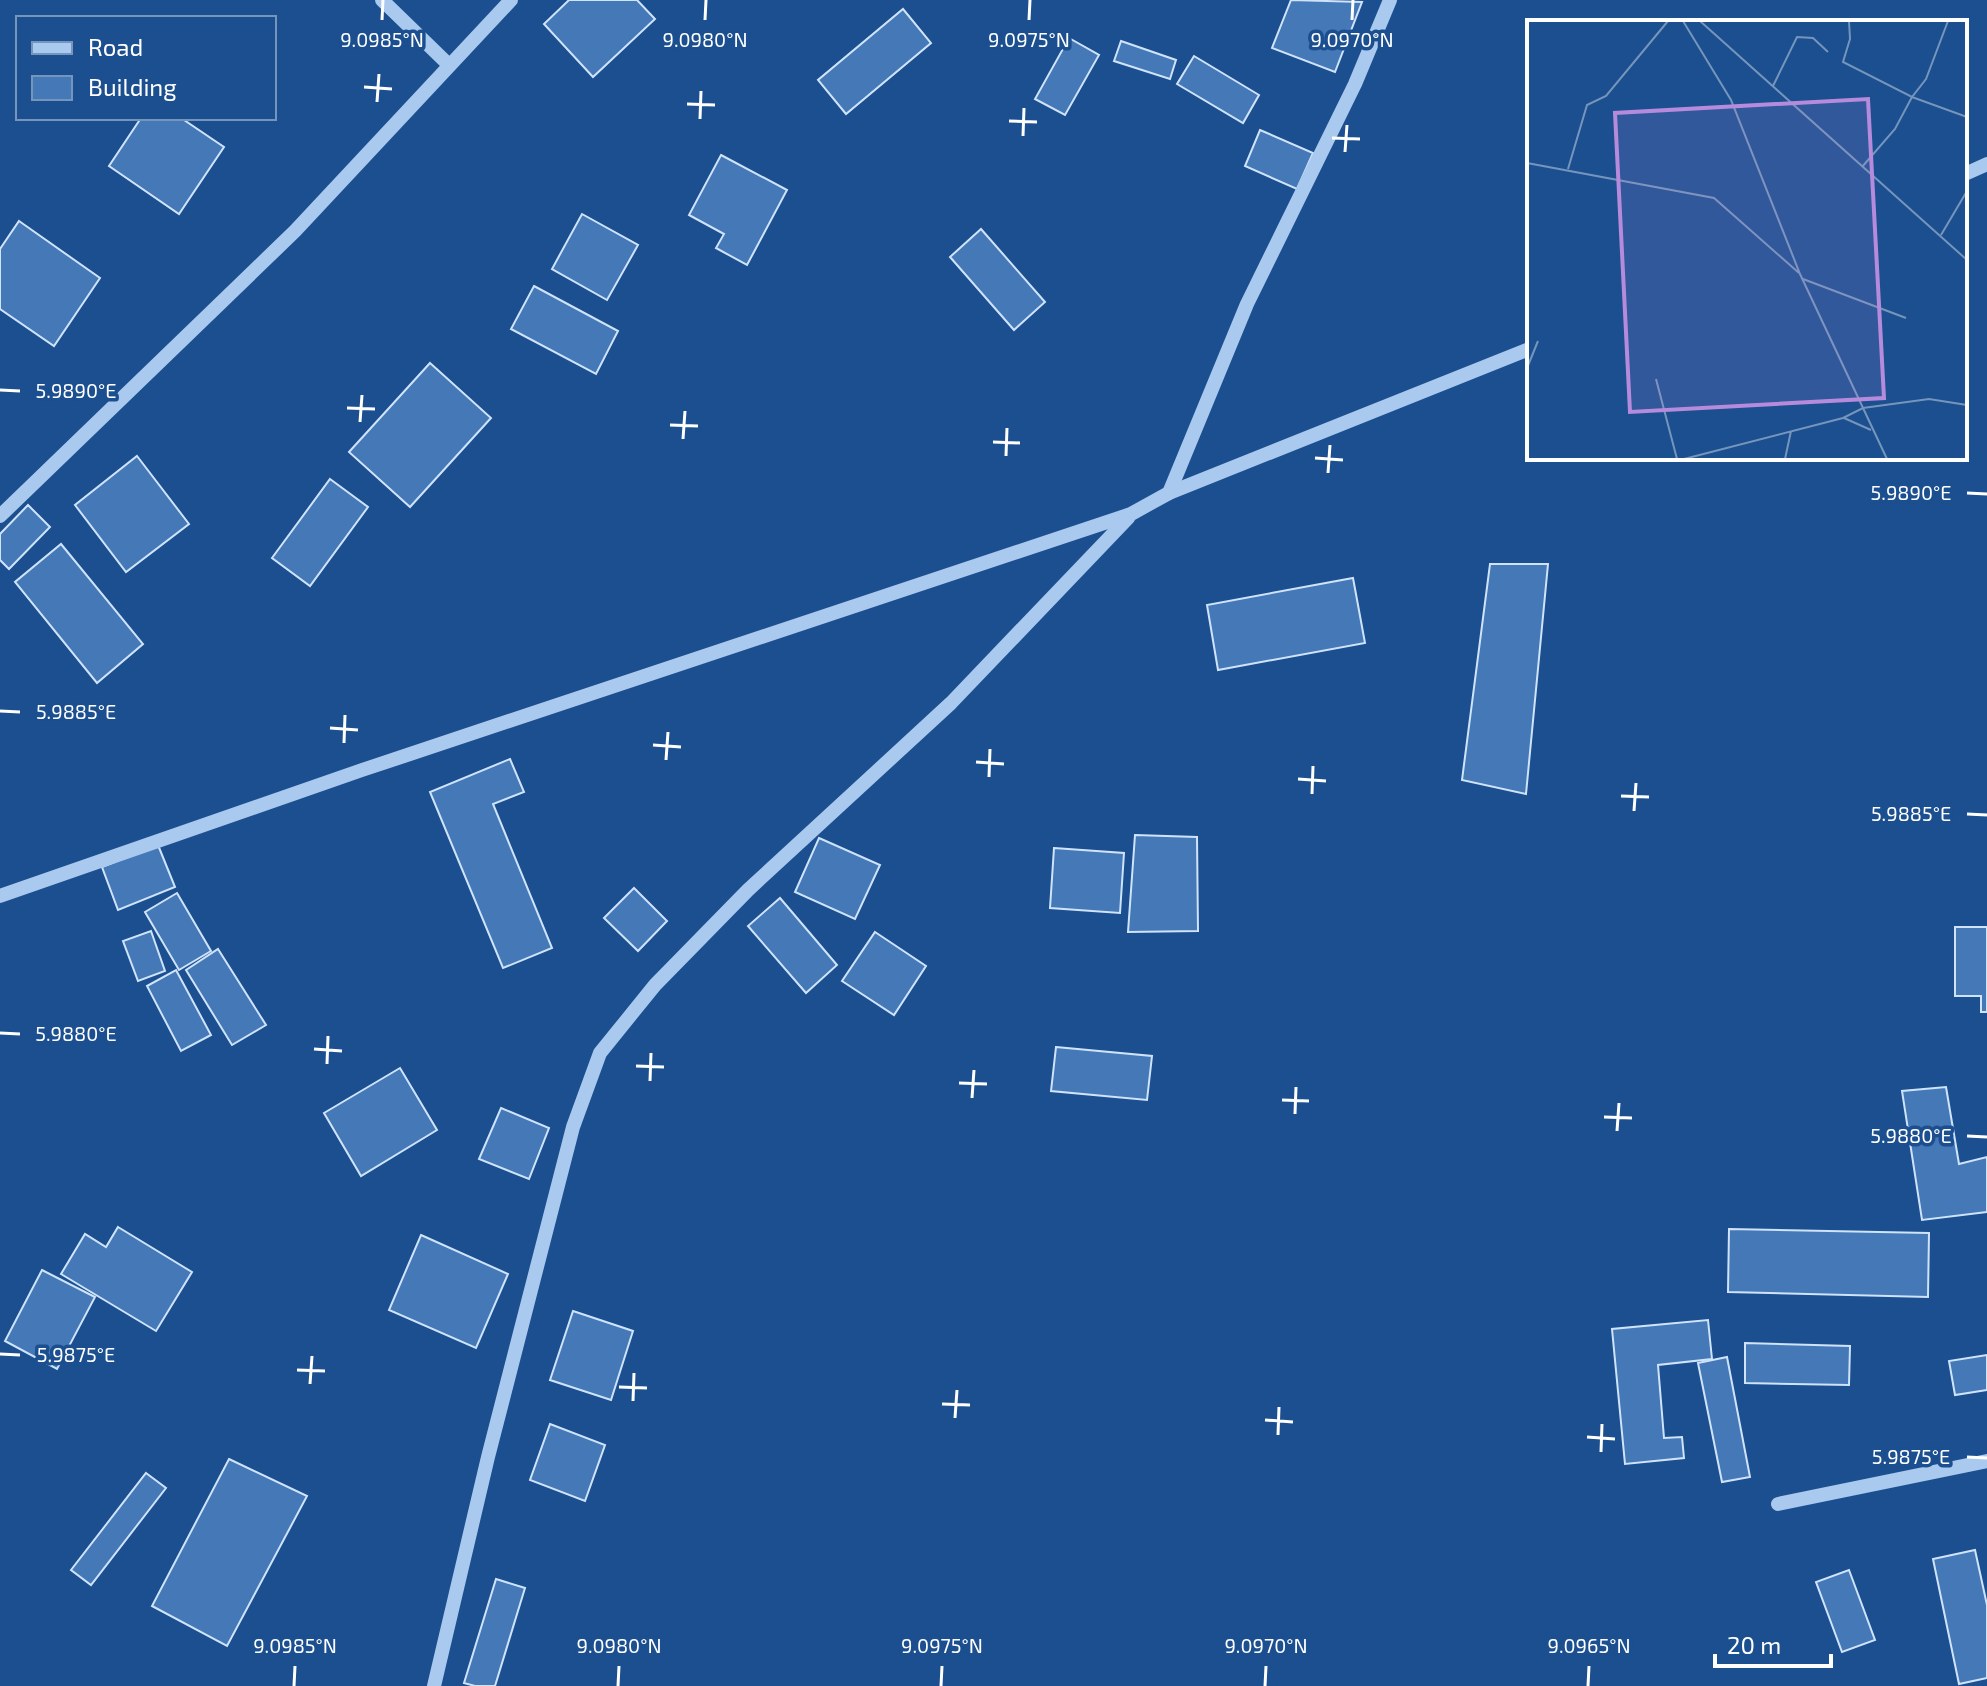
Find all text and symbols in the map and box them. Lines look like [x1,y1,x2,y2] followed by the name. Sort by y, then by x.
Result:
[16,16,276,120] legend
[1527,20,1967,460] inset map
[340,27,424,51] text: 9.0985°N
[662,27,748,51] text: 9.0980°N
[988,27,1070,51] text: 9.0975°N
[1310,27,1394,51] text: 9.0970°N
[88,32,143,61] text: Road
[88,72,177,101] text: Building
[36,378,116,402] text: 5.9890°E
[1871,480,1951,504] text: 5.9890°E
[36,699,116,723] text: 5.9885°E
[1871,801,1951,825] text: 5.9885°E
[35,1021,117,1045] text: 5.9880°E
[1870,1123,1952,1147] text: 5.9880°E
[37,1342,115,1366] text: 5.9875°E
[1872,1444,1950,1468] text: 5.9875°E
[1715,1618,1831,1668] scale bar
[1727,1630,1781,1659] text: 20 m
[253,1633,337,1657] text: 9.0985°N
[576,1633,662,1657] text: 9.0980°N
[901,1633,983,1657] text: 9.0975°N
[1224,1633,1308,1657] text: 9.0970°N
[1547,1633,1631,1657] text: 9.0965°N

